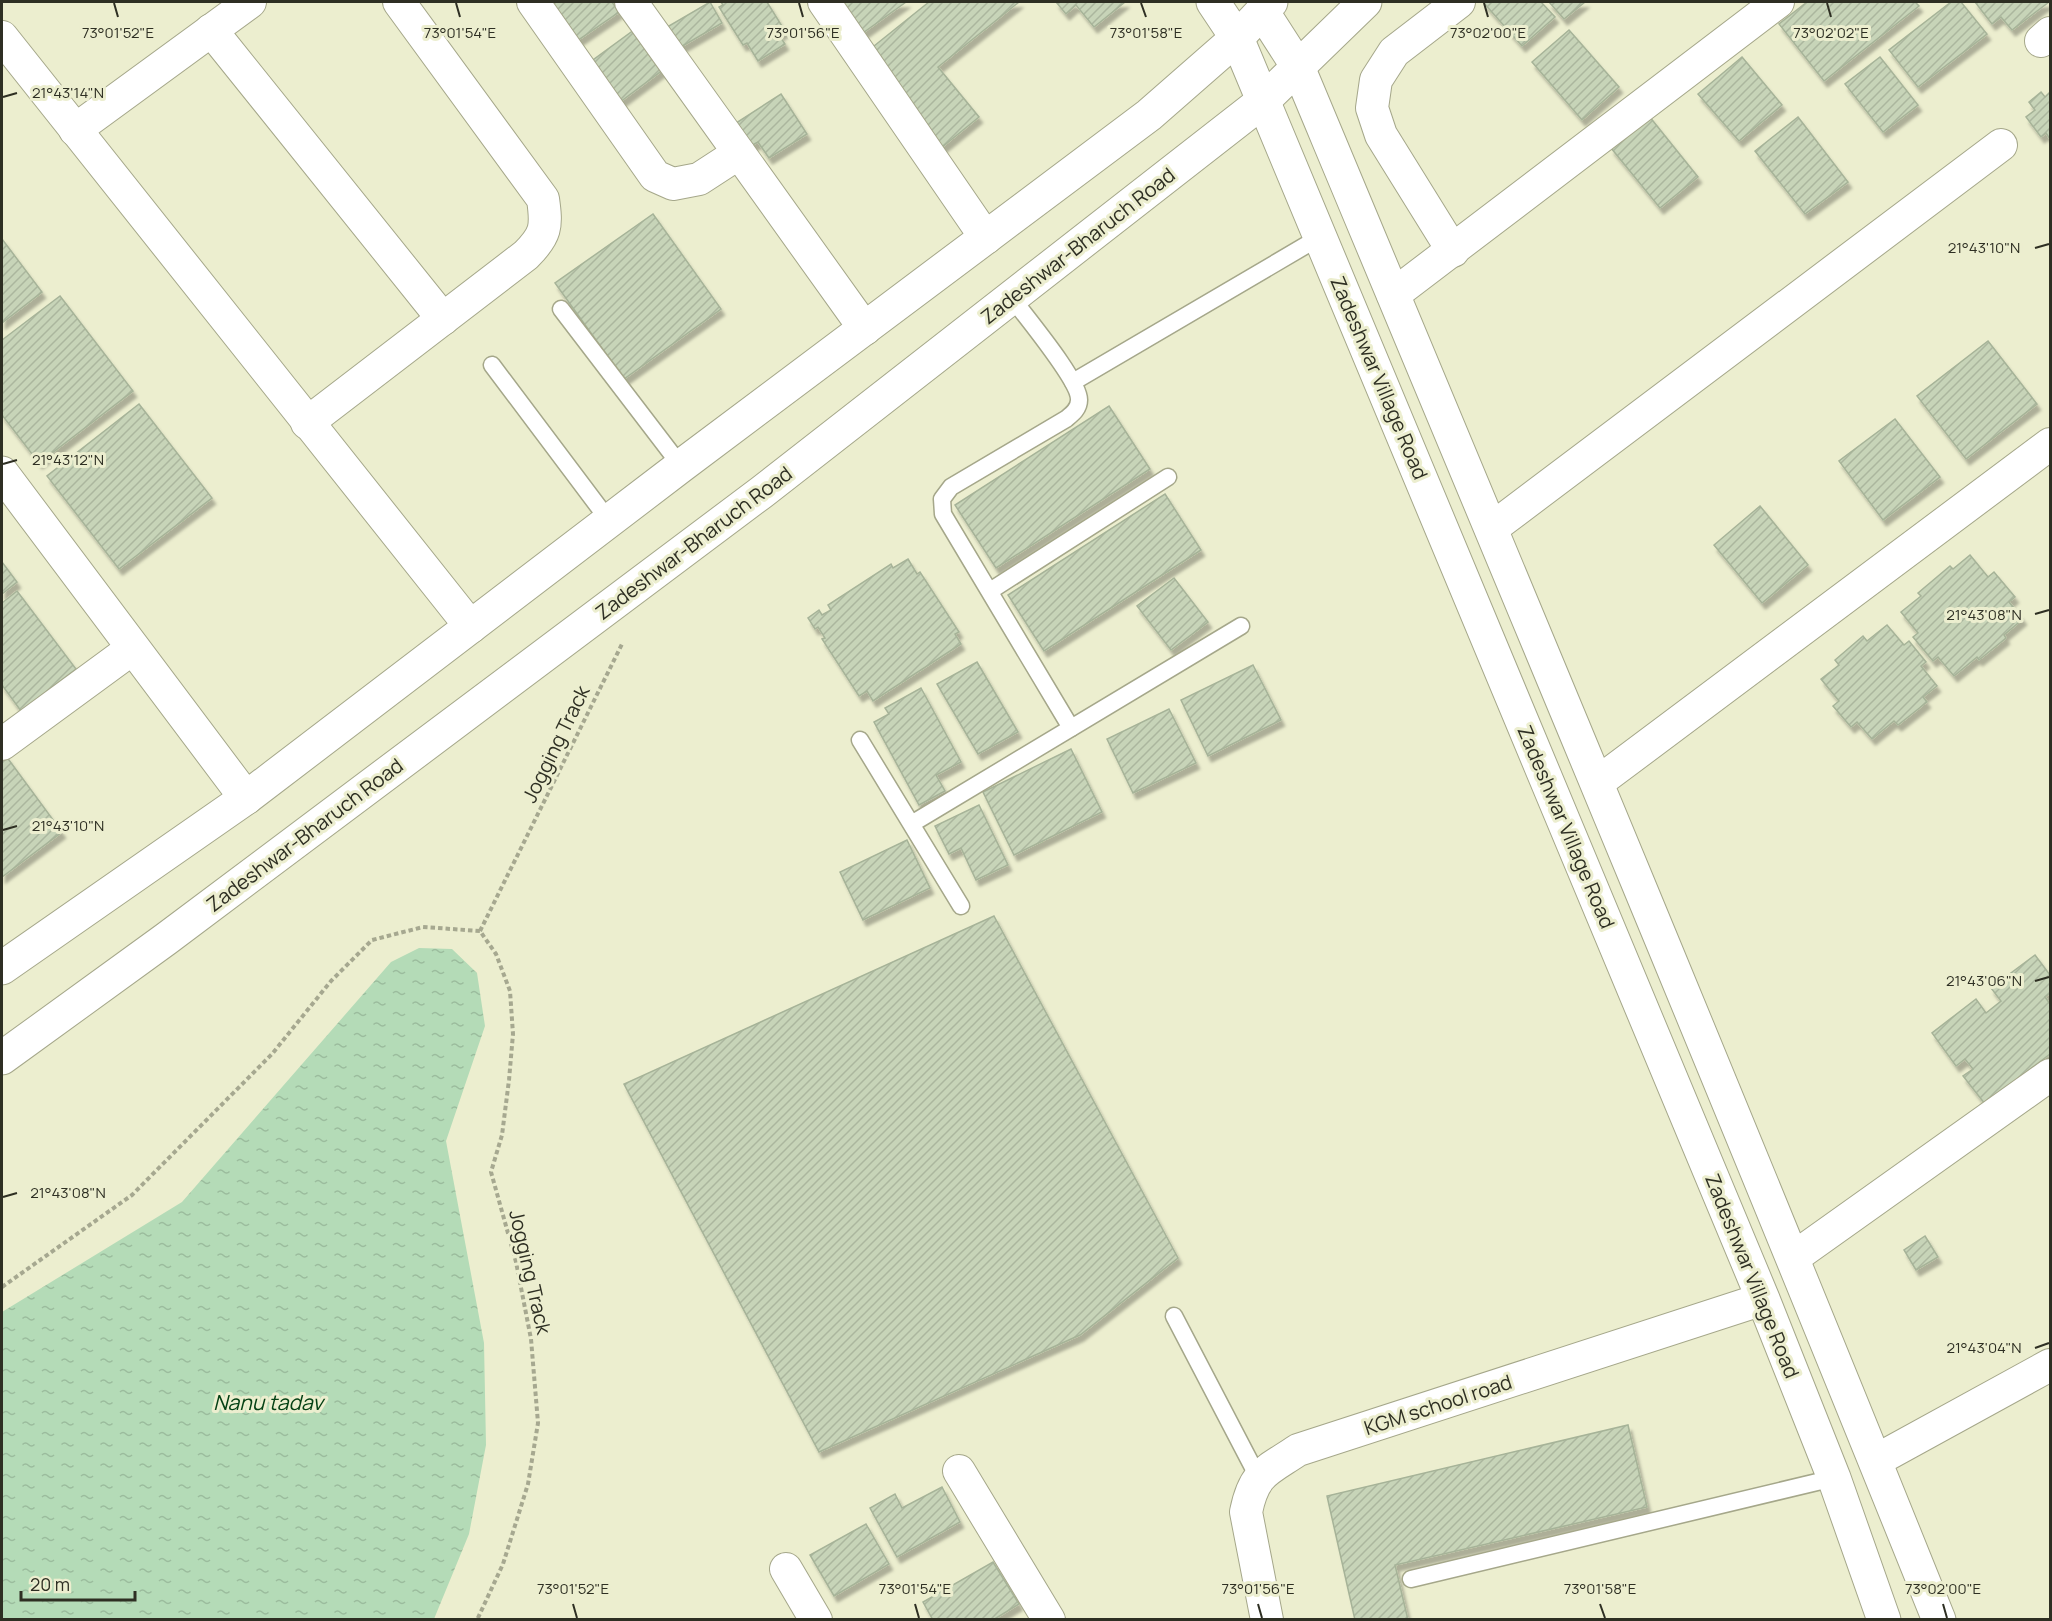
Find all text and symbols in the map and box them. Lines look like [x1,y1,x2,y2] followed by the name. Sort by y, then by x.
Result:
[82,22,154,43] text: 73°01'52"E
[424,22,496,43] text: 73°01'54"E
[766,22,840,43] text: 73°01'56"E
[1110,22,1182,43] text: 73°01'58"E
[1450,22,1526,43] text: 73°02'00"E
[1793,22,1869,43] text: 73°02'02"E
[32,82,104,103] text: 21°43'14"N
[975,161,1180,330] street label: Zadeshwar-Bharuch Road
[1948,237,2020,258] text: 21°43'10"N
[1324,272,1434,483] street label: Zadeshwar Village Road
[32,449,104,470] text: 21°43'12"N
[590,460,797,625] street label: Zadeshwar-Bharuch Road
[1946,604,2022,625] text: 21°43'08"N
[516,680,596,807] street label: Jogging Track
[1511,721,1621,932] street label: Zadeshwar Village Road
[201,752,408,917] street label: Zadeshwar-Bharuch Road
[32,815,104,836] text: 21°43'10"N
[1946,970,2022,991] text: 21°43'06"N
[1699,1170,1806,1382] street label: Zadeshwar Village Road
[30,1182,106,1203] text: 21°43'08"N
[503,1207,558,1338] street label: Jogging Track
[1946,1337,2022,1358] text: 21°43'04"N
[1361,1368,1515,1441] street label: KGM school road
[213,1388,326,1416] water label: Nanu tadav
[21,1564,135,1602] scale bar
[30,1572,70,1596] text: 20 m
[537,1578,609,1599] text: 73°01'52"E
[879,1578,951,1599] text: 73°01'54"E
[1221,1578,1295,1599] text: 73°01'56"E
[1564,1578,1636,1599] text: 73°01'58"E
[1905,1578,1981,1599] text: 73°02'00"E

